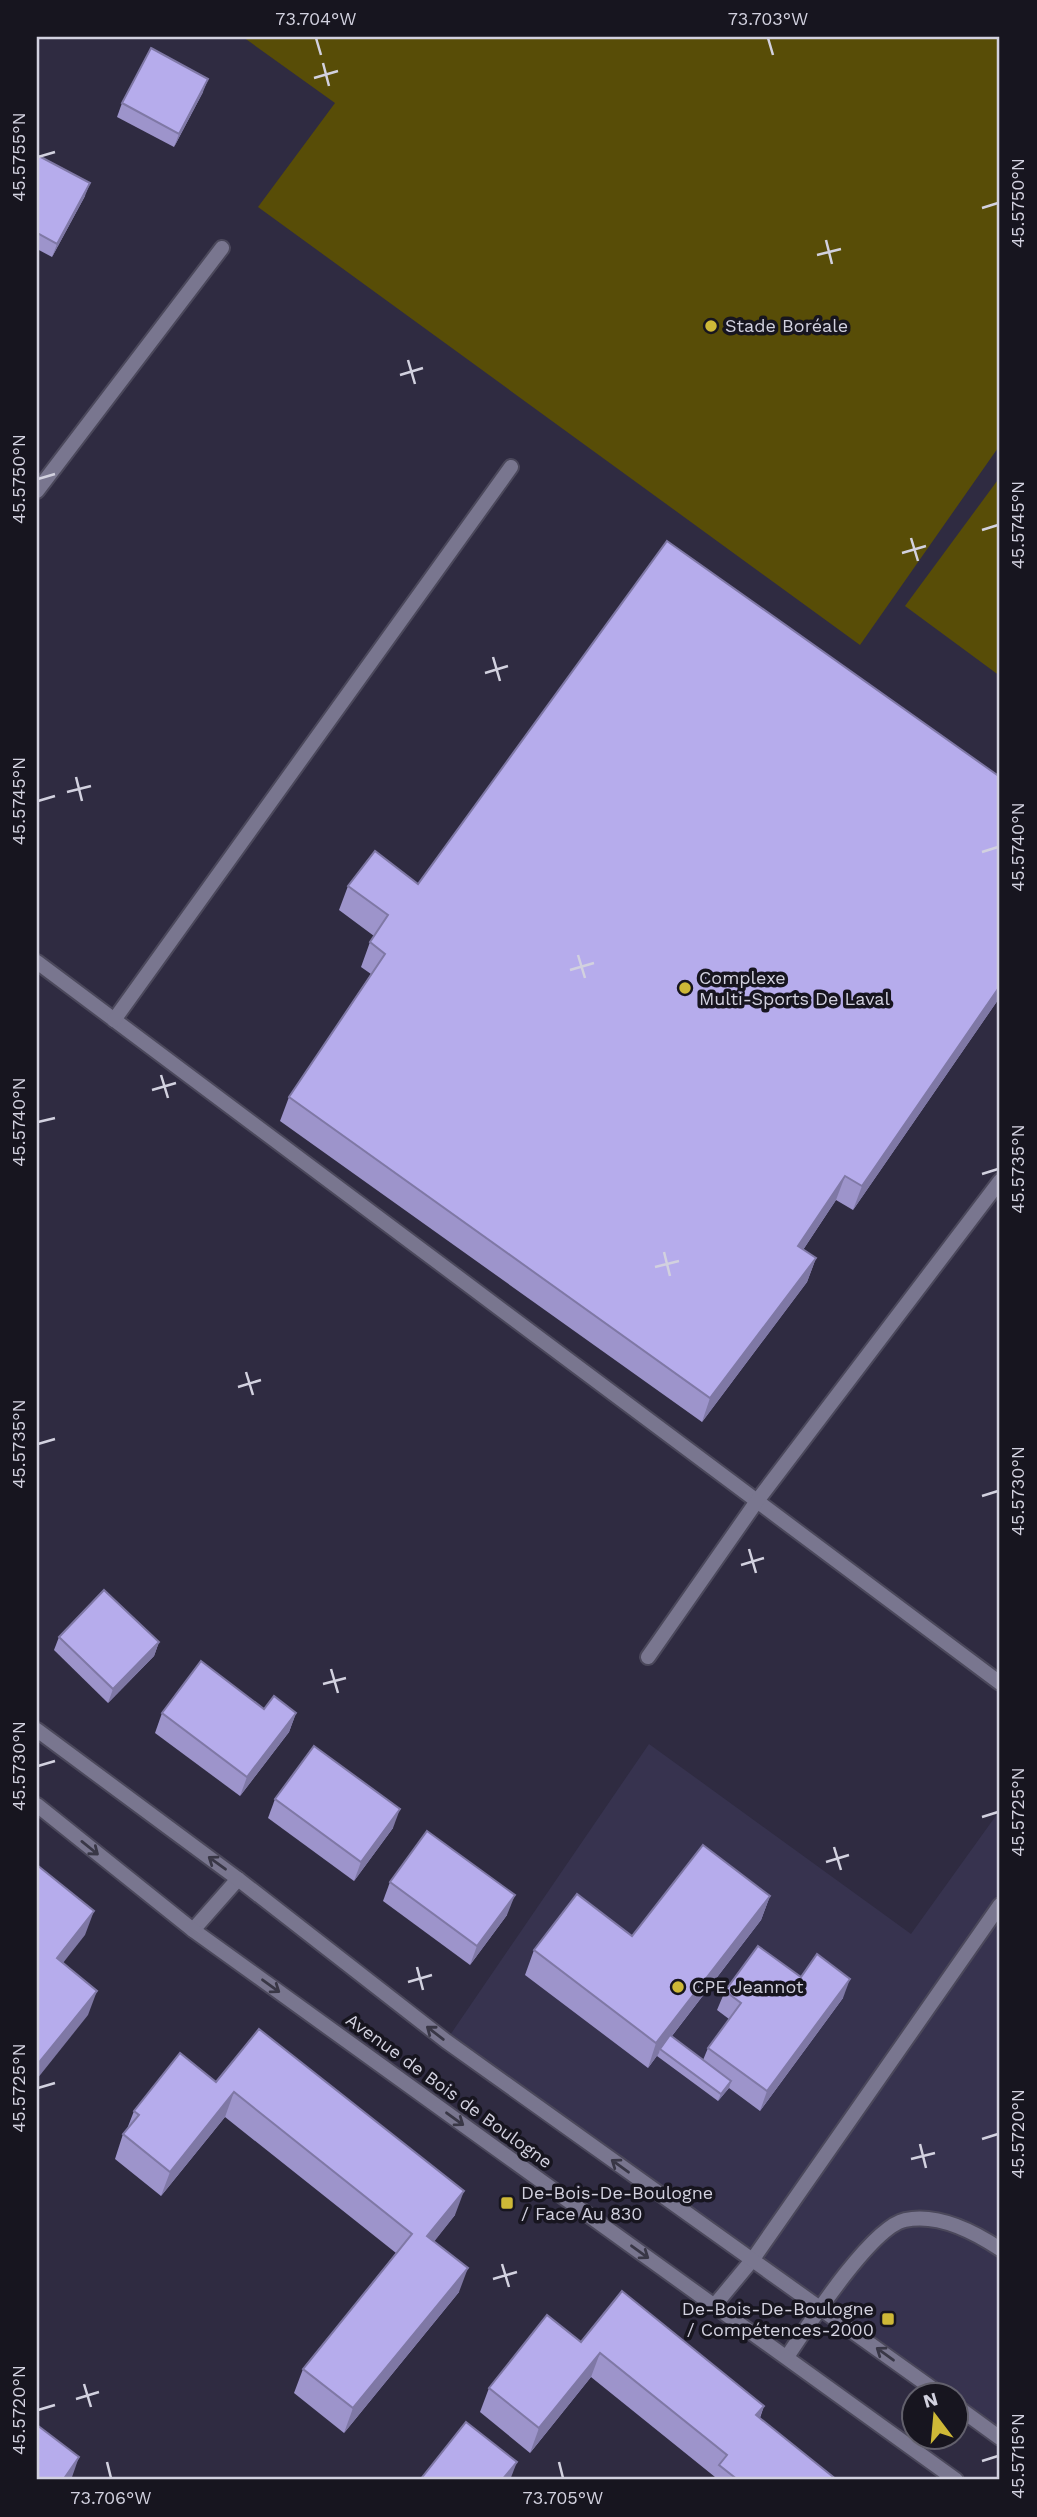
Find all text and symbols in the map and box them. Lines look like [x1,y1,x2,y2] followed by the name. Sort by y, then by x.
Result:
[275,8,357,29] text: 73.704°W
[728,8,808,29] text: 73.703°W
[8,112,29,202] text: 45.5755°N
[1007,158,1028,248] text: 45.5750°N
[725,315,848,336] place label: Stade Boréale
[703,318,719,334] marker: Stade Boréale
[8,434,29,524] text: 45.5750°N
[1007,481,1028,569] text: 45.5745°N
[8,757,29,845] text: 45.5745°N
[1007,802,1028,892] text: 45.5740°N
[699,967,891,1009] place label: Complexe Multi-Sports De Laval
[677,980,693,996] marker: Complexe Multi-Sports De Laval
[8,1077,29,1167] text: 45.5740°N
[1007,1124,1028,1214] text: 45.5735°N
[8,1399,29,1489] text: 45.5735°N
[1007,1446,1028,1536] text: 45.5730°N
[8,1721,29,1811] text: 45.5730°N
[1007,1767,1028,1857] text: 45.5725°N
[80,1840,99,1855] one-way arrow
[208,1856,227,1871] one-way arrow
[692,1976,804,1997] place label: CPE Jeannot
[261,1978,280,1993] one-way arrow
[670,1979,686,1995] marker: CPE Jeannot
[342,2009,556,2172] street label: Avenue de Bois de Boulogne
[427,2025,445,2040] one-way arrow
[8,2043,29,2133] text: 45.5725°N
[1007,2089,1028,2179] text: 45.5720°N
[445,2112,464,2126] one-way arrow
[611,2158,630,2173] one-way arrow
[521,2182,713,2224] place label: De-Bois-De-Boulogne / Face Au 830
[499,2195,515,2211] marker: De-Bois-De-Boulogne / Face Au 830
[630,2245,649,2259] one-way arrow
[682,2298,874,2340] place label: De-Bois-De-Boulogne / Compétences-2000
[880,2311,896,2327] marker: De-Bois-De-Boulogne / Compétences-2000
[876,2347,895,2361] one-way arrow
[8,2365,29,2455] text: 45.5720°N
[900,2380,970,2450] north arrow
[921,2387,940,2413] text: N
[1007,2413,1028,2499] text: 45.5715°N
[70,2487,152,2508] text: 73.706°W
[523,2487,603,2508] text: 73.705°W

